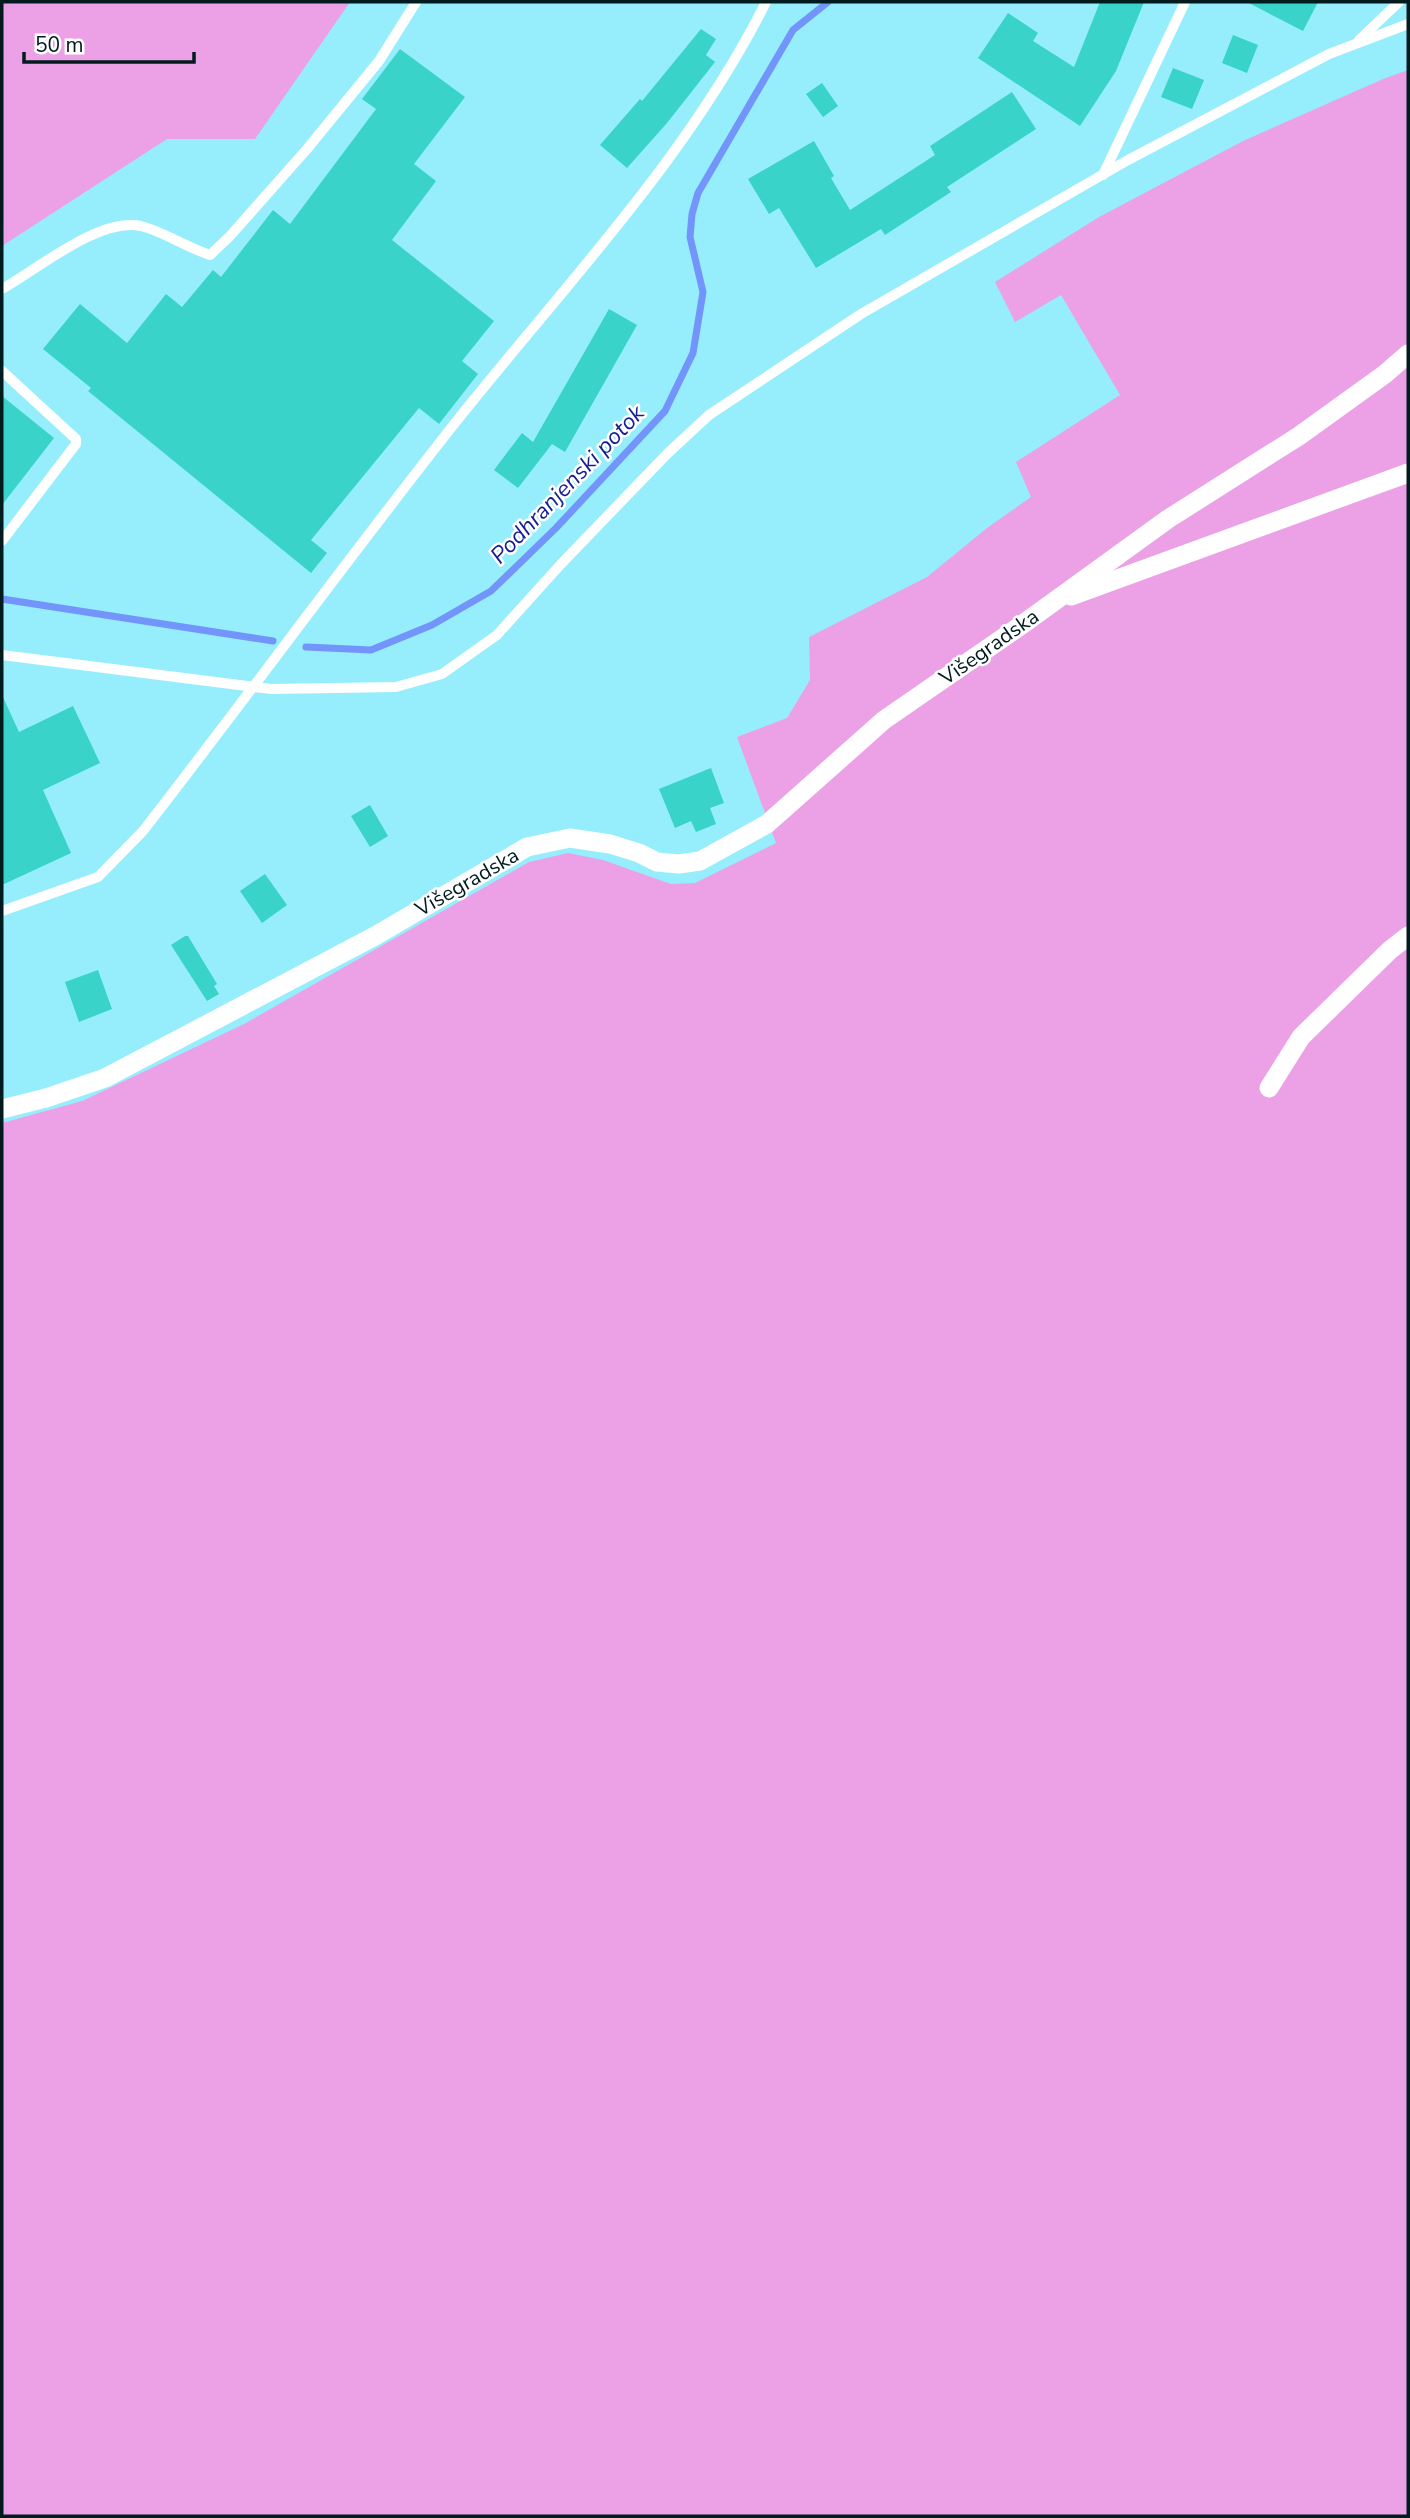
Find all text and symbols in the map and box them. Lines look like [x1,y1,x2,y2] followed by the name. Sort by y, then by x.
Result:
[24,21,194,65] scale bar
[35,31,84,59] text: 50 m
[483,398,652,570] water label: Podhranjenski potok
[933,602,1044,692] street label: Višegradska
[409,841,524,923] street label: Višegradska

